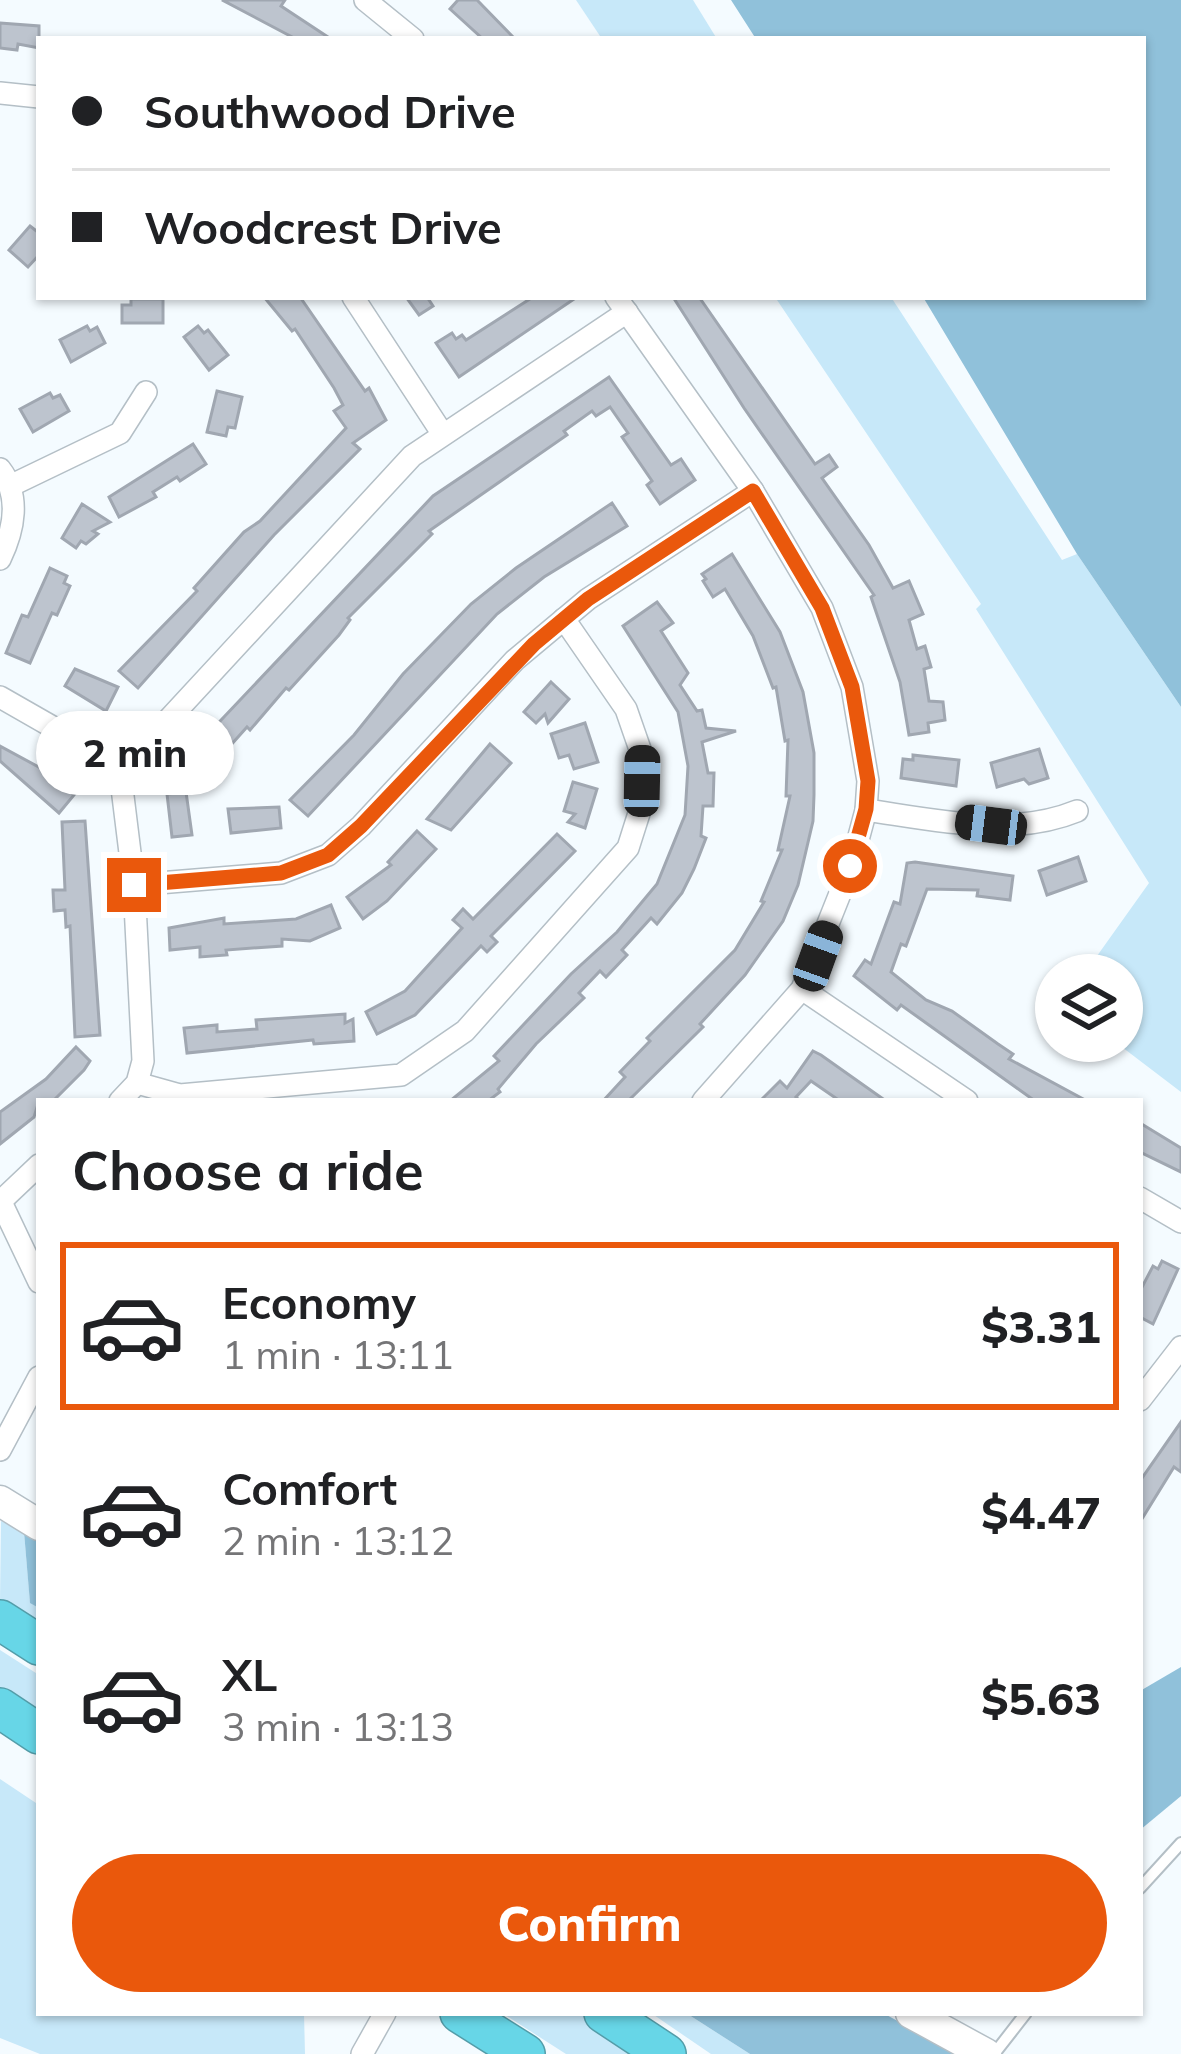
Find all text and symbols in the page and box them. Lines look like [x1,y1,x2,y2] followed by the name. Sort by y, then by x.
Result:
[144,83,516,139] text: Southwood Drive
[144,199,502,255] text: Woodcrest Drive
[35,711,233,795] callout: 2 min
[83,728,187,777] text: 2 min
[623,745,661,817] car
[953,803,1029,847] car
[823,839,877,893] route start
[107,858,161,912] route end
[789,916,847,996] car
[1035,954,1143,1062] map controls
[1035,954,1143,1062] button: layers
[72,1136,424,1204] text: Choose a ride
[78,1272,186,1380] icon: car
[222,1274,416,1330] text: Economy
[981,1298,1101,1354] text: $3.31
[222,1330,454,1379] text: 1 min · 13:11
[78,1458,186,1566] icon: car
[222,1460,397,1516] text: Comfort
[981,1484,1101,1540] text: $4.47
[222,1516,454,1565] text: 2 min · 13:12
[78,1644,186,1752] icon: car
[222,1646,277,1702] text: XL
[981,1670,1101,1726] text: $5.63
[222,1702,454,1751] text: 3 min · 13:13
[72,1854,1107,1992] button: Confirm

